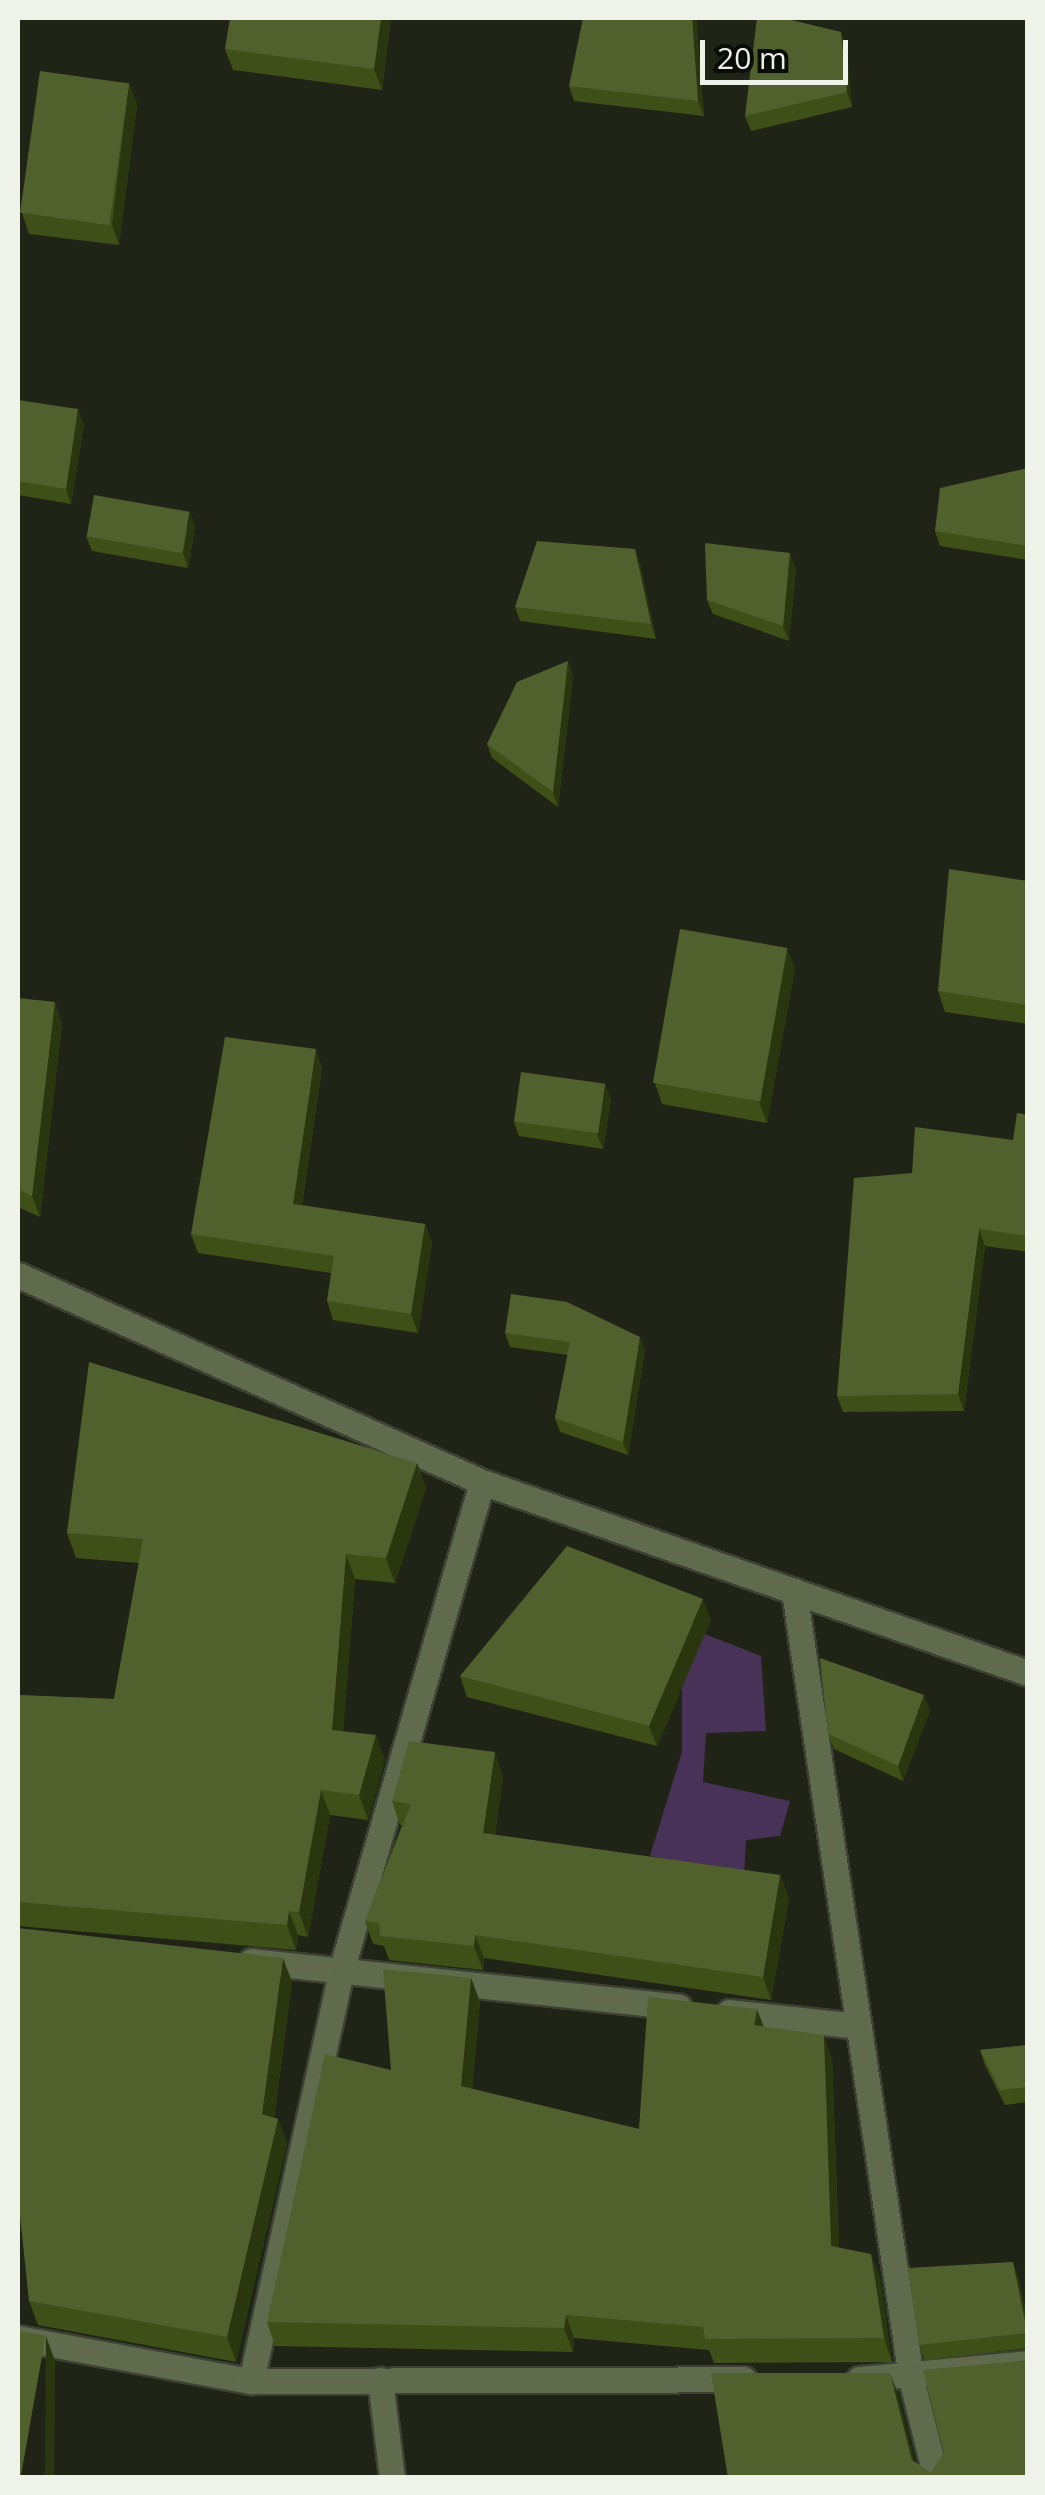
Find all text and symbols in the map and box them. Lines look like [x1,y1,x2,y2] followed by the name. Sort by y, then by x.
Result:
[705,20,852,82] scale bar
[717,37,787,78] text: 20 m

